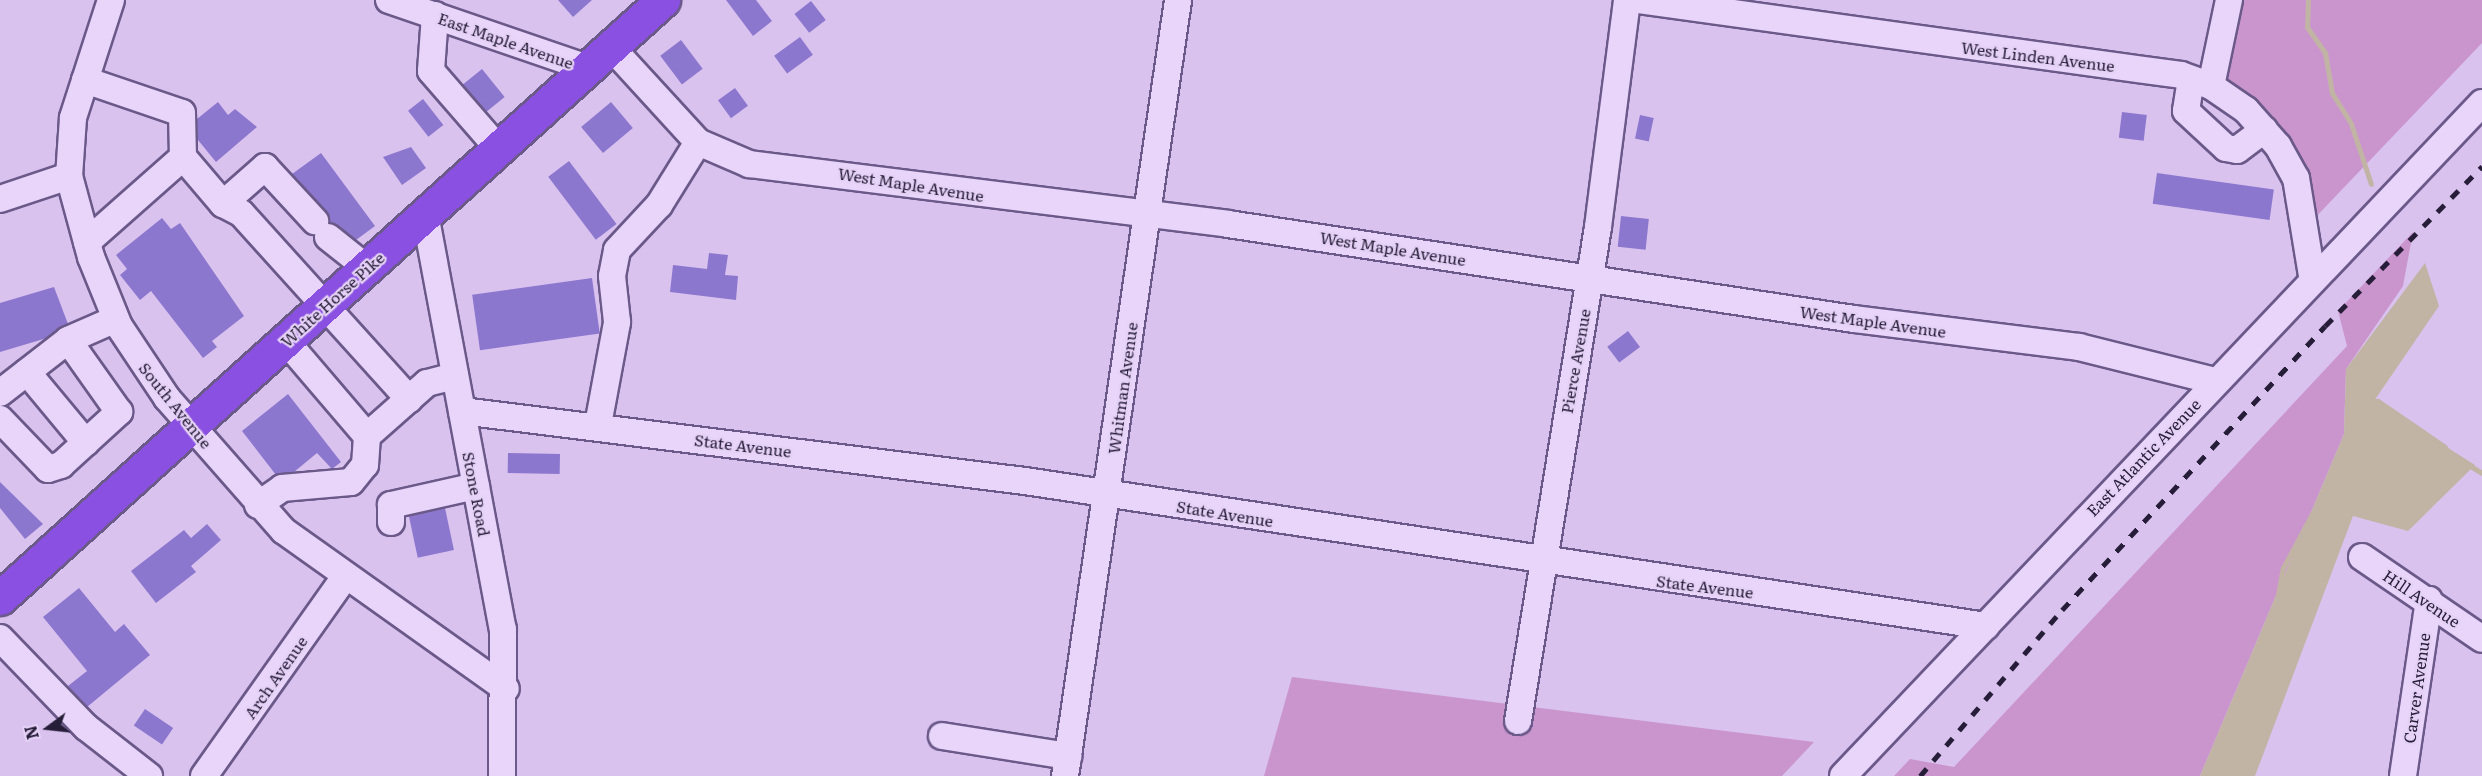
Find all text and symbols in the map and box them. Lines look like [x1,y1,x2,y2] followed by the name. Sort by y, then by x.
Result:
[436,8,576,72] street label: East Maple Avenue
[1960,37,2116,75] street label: West Linden Avenue
[837,163,985,205] street label: West Maple Avenue
[1319,227,1467,269] street label: West Maple Avenue
[276,248,388,350] street label: White Horse Pike
[1799,301,1947,341] street label: West Maple Avenue
[1556,307,1594,415] street label: Pierce Avenue
[1103,321,1141,455] street label: Whitman Avenue
[136,358,216,452] street label: South Avenue
[2082,394,2204,520] street label: East Atlantic Avenue
[693,430,793,460] street label: State Avenue
[459,450,495,538] street label: Stone Road
[1175,496,1275,530] street label: State Avenue
[2380,565,2464,631] street label: Hill Avenue
[1655,571,1755,601] street label: State Avenue
[239,632,311,722] street label: Arch Avenue
[2399,632,2433,744] street label: Carver Avenue
[18,698,78,758] north arrow
[17,723,44,742] text: N

